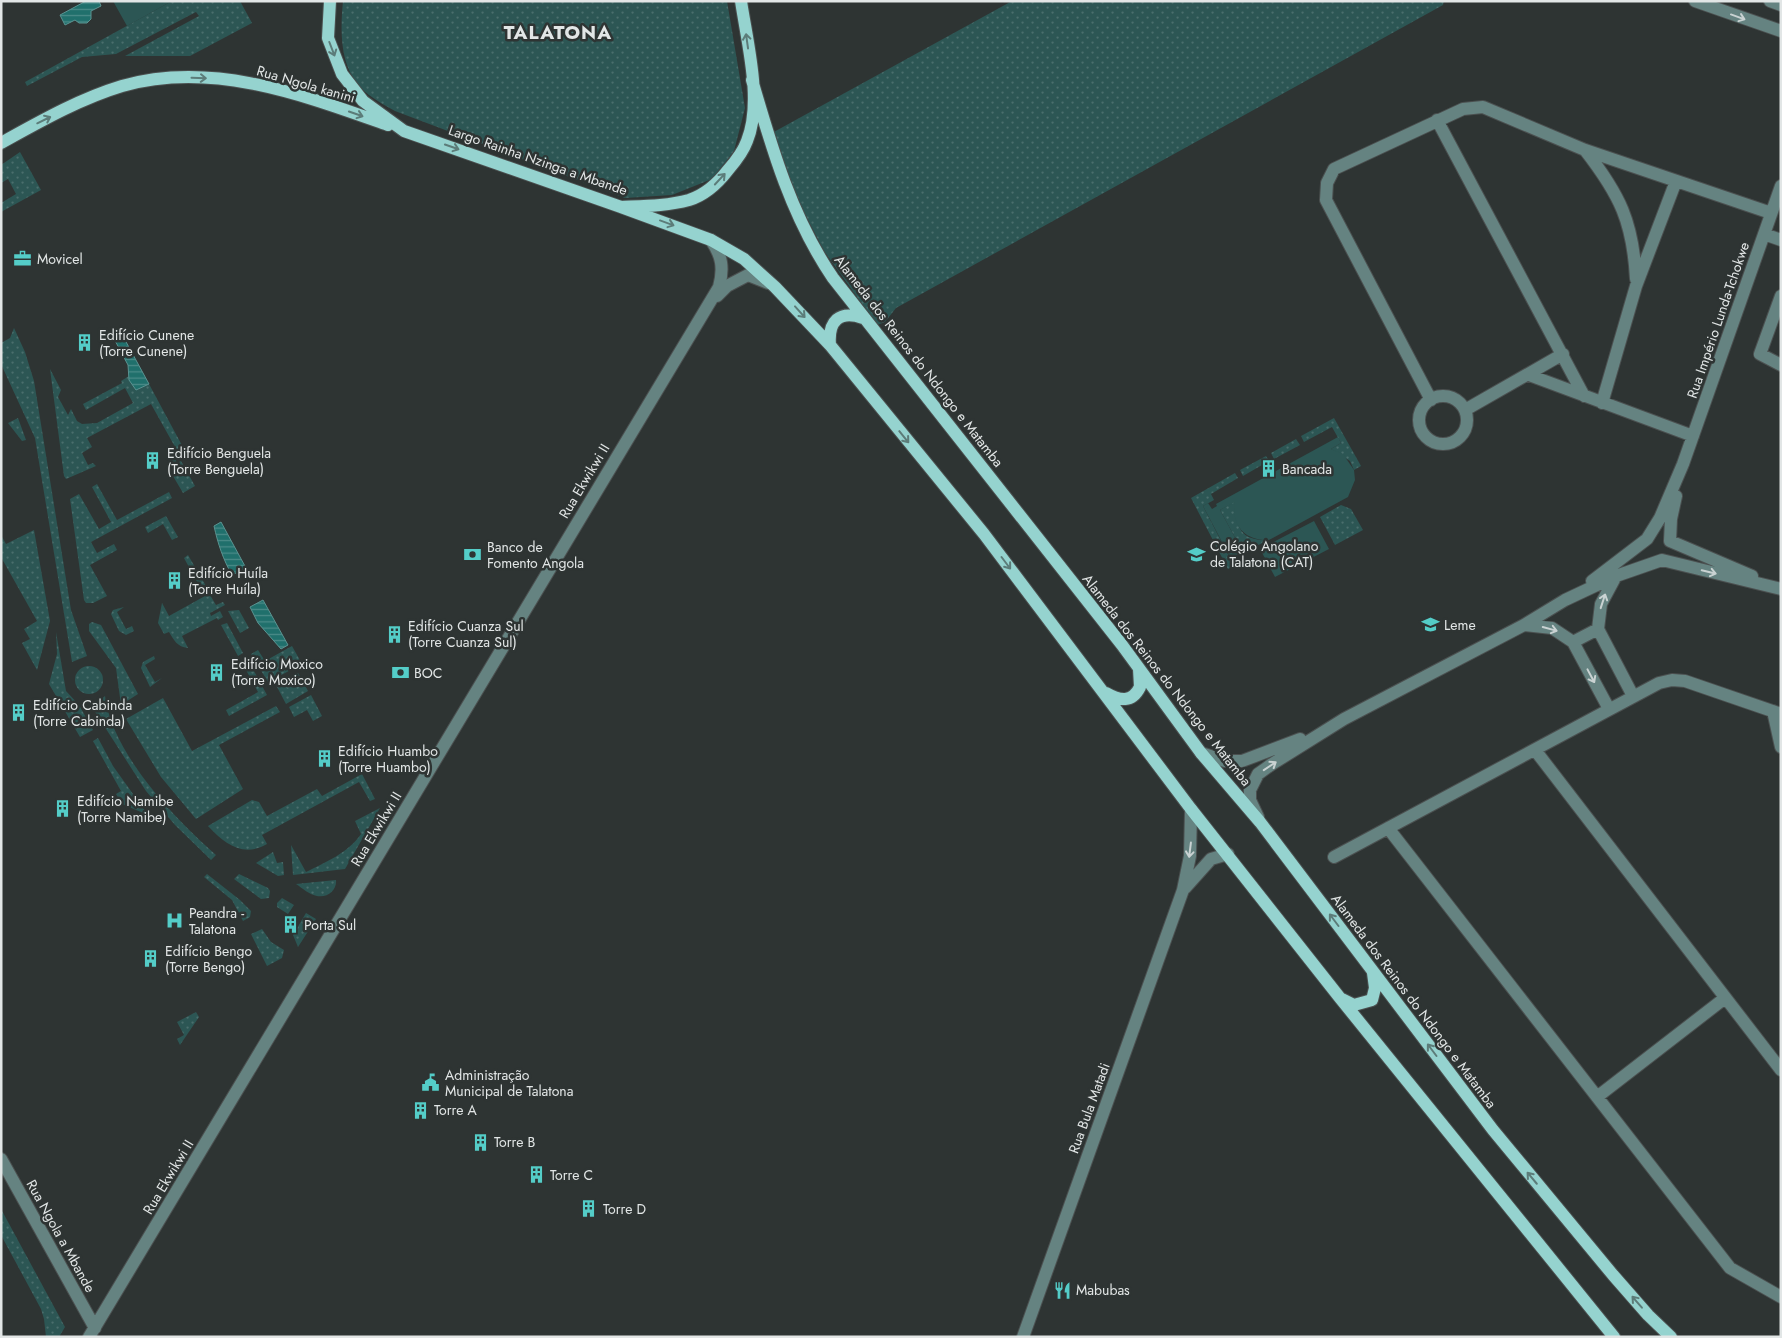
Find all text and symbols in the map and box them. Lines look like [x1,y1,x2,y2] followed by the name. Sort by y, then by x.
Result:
[1730,13,1745,22] one-way arrow
[504,19,612,46] district label: TALATONA
[741,33,751,49] one-way arrow
[328,41,337,56] one-way arrow
[254,60,358,108] street label: Rua Ngola kanini
[190,73,207,83] one-way arrow
[348,110,364,119] one-way arrow
[36,115,51,124] one-way arrow
[446,120,630,200] street label: Largo Rainha Nzinga a Mbande
[444,143,459,152] one-way arrow
[714,173,726,186] one-way arrow
[659,219,674,228] one-way arrow
[1682,239,1754,401] street label: Rua Império Lunda-Tchokwe
[13,249,33,269] office icon: Movicel
[37,249,83,269] place label: Movicel
[830,251,1008,471] street label: Alameda dos Reinos do Ndongo e Matamba
[794,306,805,319] one-way arrow
[99,325,194,361] place label: Edifício Cunene (Torre Cunene)
[75,333,95,353] building icon: Edifício Cunene (Torre Cunene)
[898,430,909,443] one-way arrow
[554,440,614,522] street label: Rua Ekwikwi II
[167,443,271,479] place label: Edifício Benguela (Torre Benguela)
[143,451,163,471] building icon: Edifício Benguela (Torre Benguela)
[1258,459,1278,479] building icon: Bancada
[1282,459,1332,479] place label: Bancada
[1210,536,1319,572] place label: Colégio Angolano de Talatona (CAT)
[487,537,584,573] place label: Banco de Fomento Angola
[1186,544,1206,564] school or university icon: Colégio Angolano de Talatona (CAT)
[463,545,483,565] bank icon: Banco de Fomento Angola
[1000,556,1011,569] one-way arrow
[188,563,268,599] place label: Edifício Huíla (Torre Huíla)
[1700,568,1716,577] one-way arrow
[1078,570,1256,790] street label: Alameda dos Reinos do Ndongo e Matamba
[164,571,184,591] building icon: Edifício Huíla (Torre Huíla)
[1599,594,1608,609] one-way arrow
[1420,615,1440,635] school or university icon: Leme
[1444,615,1476,635] place label: Leme
[408,616,524,652] place label: Edifício Cuanza Sul (Torre Cuanza Sul)
[384,624,404,644] building icon: Edifício Cuanza Sul (Torre Cuanza Sul)
[1542,625,1558,634] one-way arrow
[231,654,323,690] place label: Edifício Moxico (Torre Moxico)
[207,662,227,682] building icon: Edifício Moxico (Torre Moxico)
[390,663,410,683] bank icon: BOC
[414,663,442,683] place label: BOC
[1586,668,1596,683] one-way arrow
[33,695,132,731] place label: Edifício Cabinda (Torre Cabinda)
[9,703,29,723] building icon: Edifício Cabinda (Torre Cabinda)
[338,741,438,777] place label: Edifício Huambo (Torre Huambo)
[314,749,334,769] building icon: Edifício Huambo (Torre Huambo)
[1263,760,1277,771] one-way arrow
[346,788,406,870] street label: Rua Ekwikwi II
[77,791,173,827] place label: Edifício Namibe (Torre Namibe)
[53,799,73,819] building icon: Edifício Namibe (Torre Namibe)
[1185,842,1195,858] one-way arrow
[1327,890,1501,1112] street label: Alameda dos Reinos do Ndongo e Matamba
[189,903,244,939] place label: Peandra - Talatona
[165,911,185,931] hospital icon: Peandra - Talatona
[1329,913,1339,927] one-way arrow
[280,915,300,935] building icon: Porta Sul
[304,915,356,935] place label: Porta Sul
[165,941,252,977] place label: Edifício Bengo (Torre Bengo)
[141,949,161,969] building icon: Edifício Bengo (Torre Bengo)
[1427,1043,1437,1057] one-way arrow
[1063,1060,1115,1156] street label: Rua Bula Matadi
[445,1065,573,1101] place label: Administração Municipal de Talatona
[421,1073,441,1093] public building icon: Administração Municipal de Talatona
[410,1100,430,1120] building icon: Torre A
[434,1100,478,1120] place label: Torre A
[470,1132,490,1152] building icon: Torre B
[494,1132,536,1152] place label: Torre B
[138,1136,198,1218] street label: Rua Ekwikwi II
[526,1165,546,1185] building icon: Torre C
[550,1165,593,1185] place label: Torre C
[1527,1171,1538,1184] one-way arrow
[22,1176,100,1296] street label: Rua Ngola a Mbande
[579,1199,599,1219] building icon: Torre D
[603,1199,646,1219] place label: Torre D
[1052,1280,1072,1300] restaurant icon: Mabubas
[1076,1280,1130,1300] place label: Mabubas
[1632,1296,1643,1309] one-way arrow

